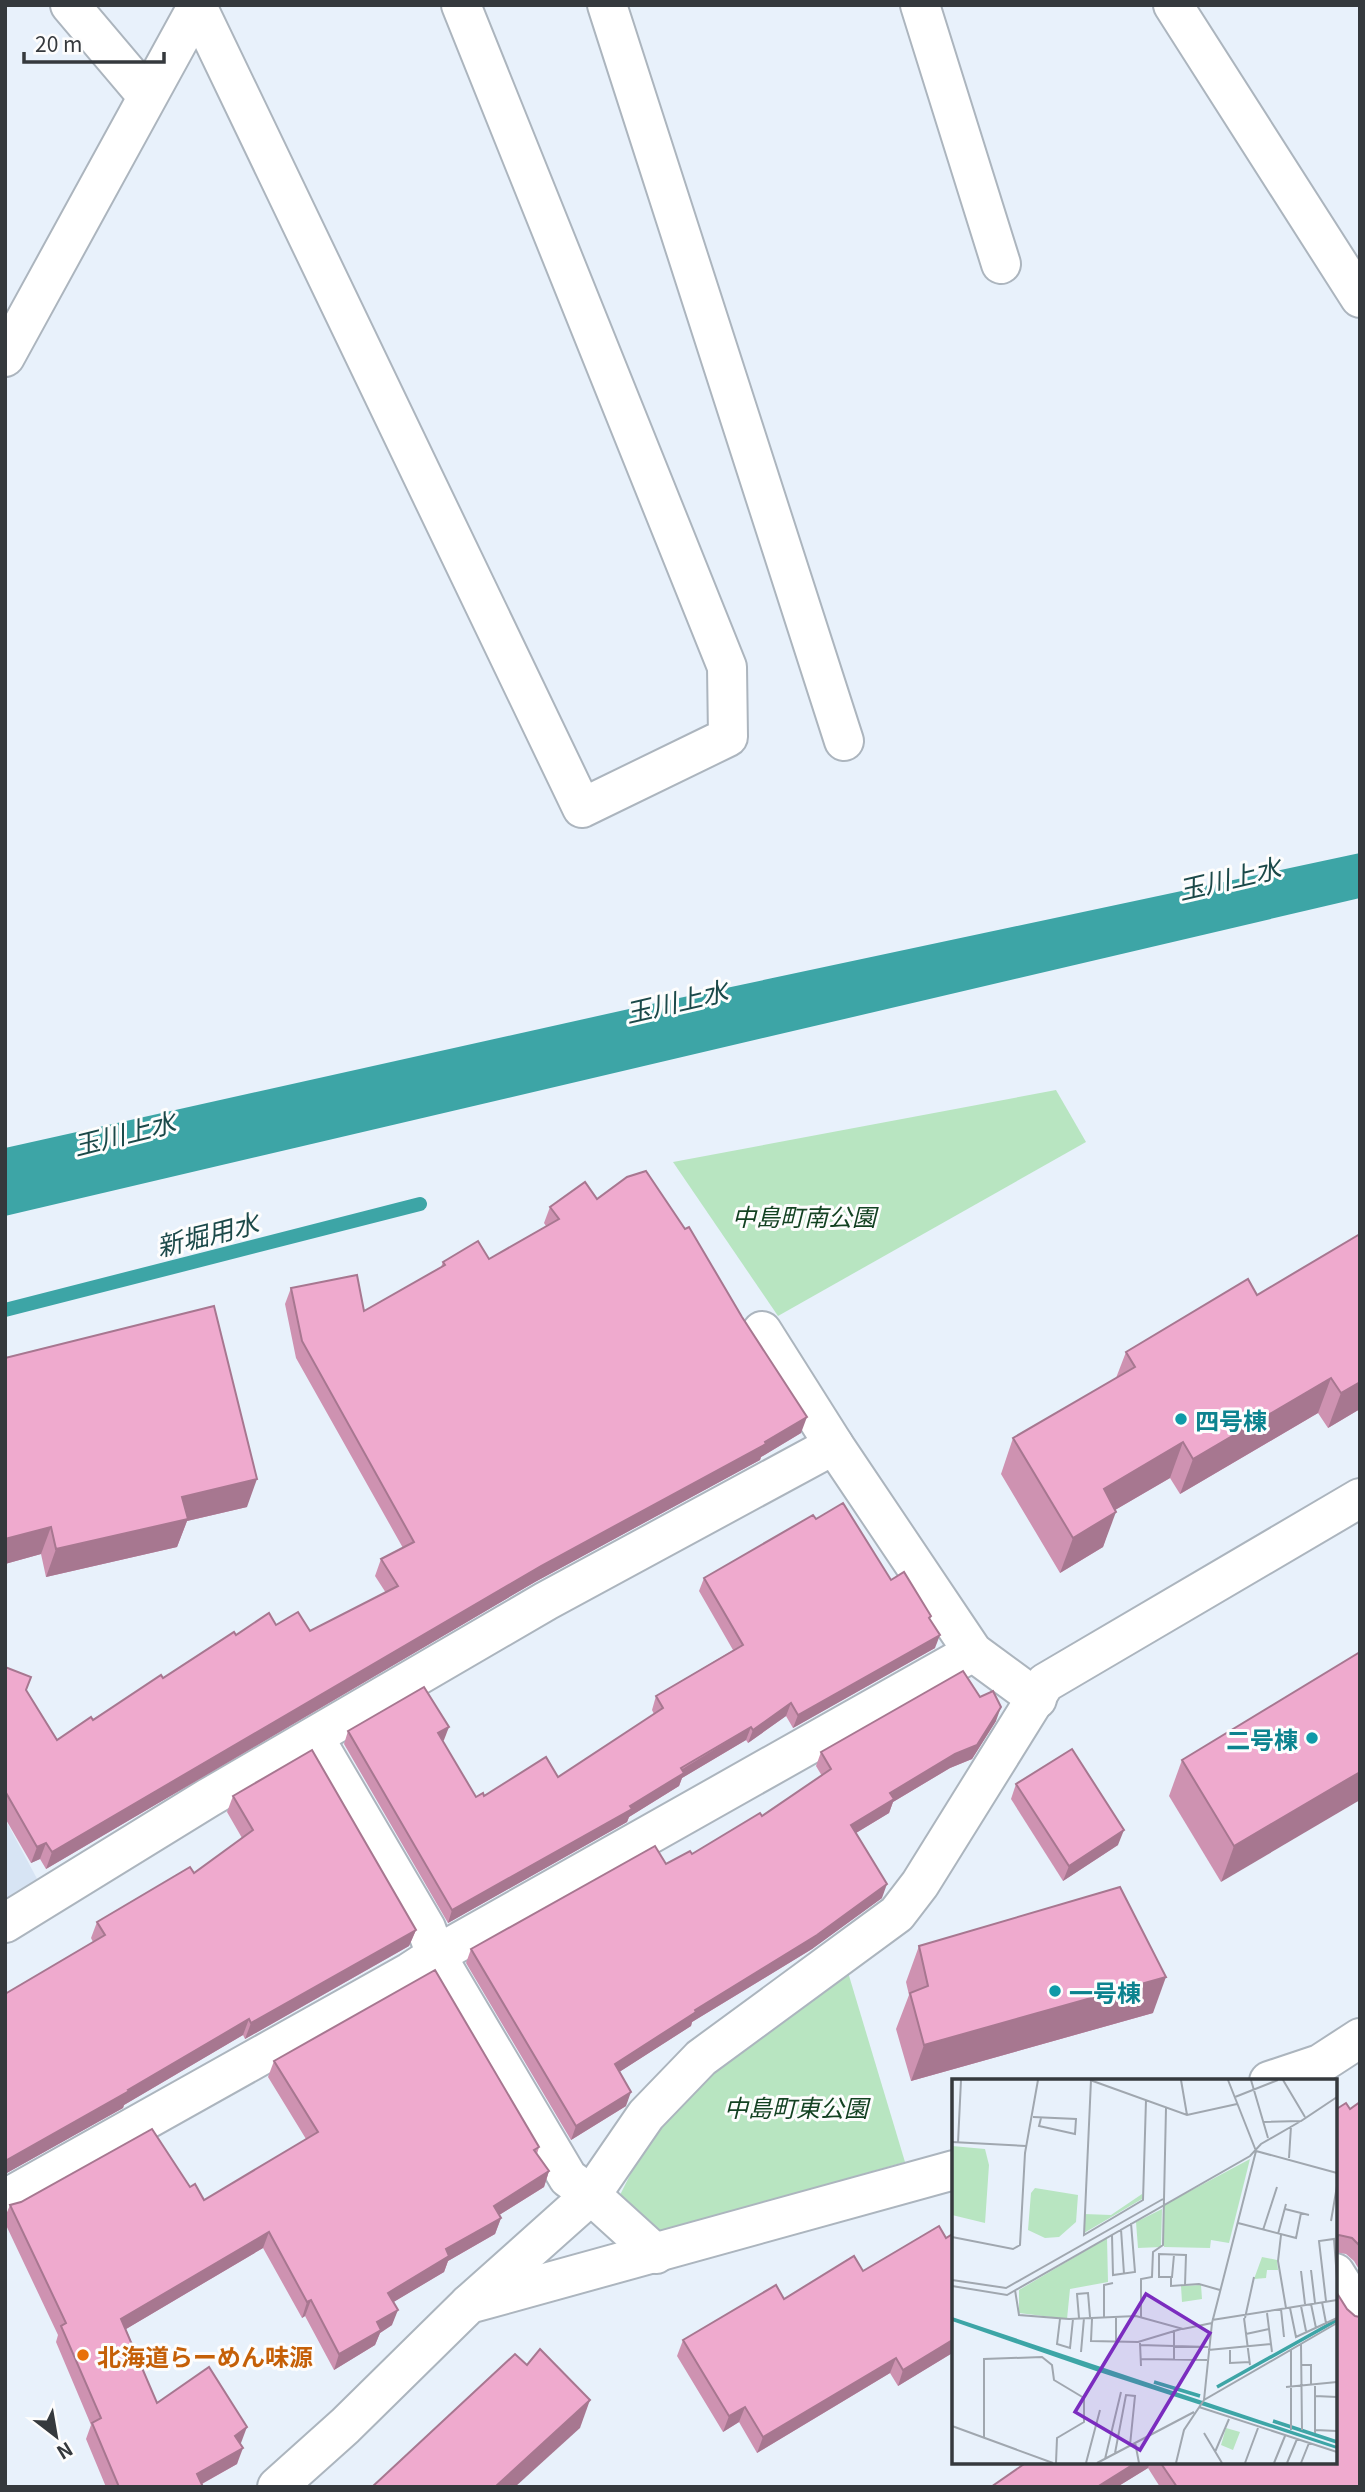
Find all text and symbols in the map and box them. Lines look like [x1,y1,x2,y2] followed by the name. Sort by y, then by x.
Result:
[24,21,164,65] scale bar
[35,28,82,58] text: 20 m
[1174,847,1287,907] water label: 玉川上水
[621,970,734,1030] water label: 玉川上水
[69,1101,182,1163] water label: 玉川上水
[732,1198,879,1233] park label: 中島町南公園
[152,1202,265,1264] water label: 新堀用水
[1195,1402,1267,1437] place label: 四号棟
[1173,1411,1189,1427] marker: 四号棟
[1226,1721,1298,1756] place label: 二号棟
[1304,1730,1320,1746] marker: 二号棟
[1069,1974,1141,2009] place label: 一号棟
[1047,1983,1063,1999] marker: 一号棟
[952,2079,1337,2464] inset map
[724,2089,871,2124] park label: 中島町東公園
[97,2338,313,2373] place label: 北海道らーめん味源
[75,2347,91,2363] marker: 北海道らーめん味源
[21,2401,91,2471] north arrow
[52,2437,79,2467] text: N

